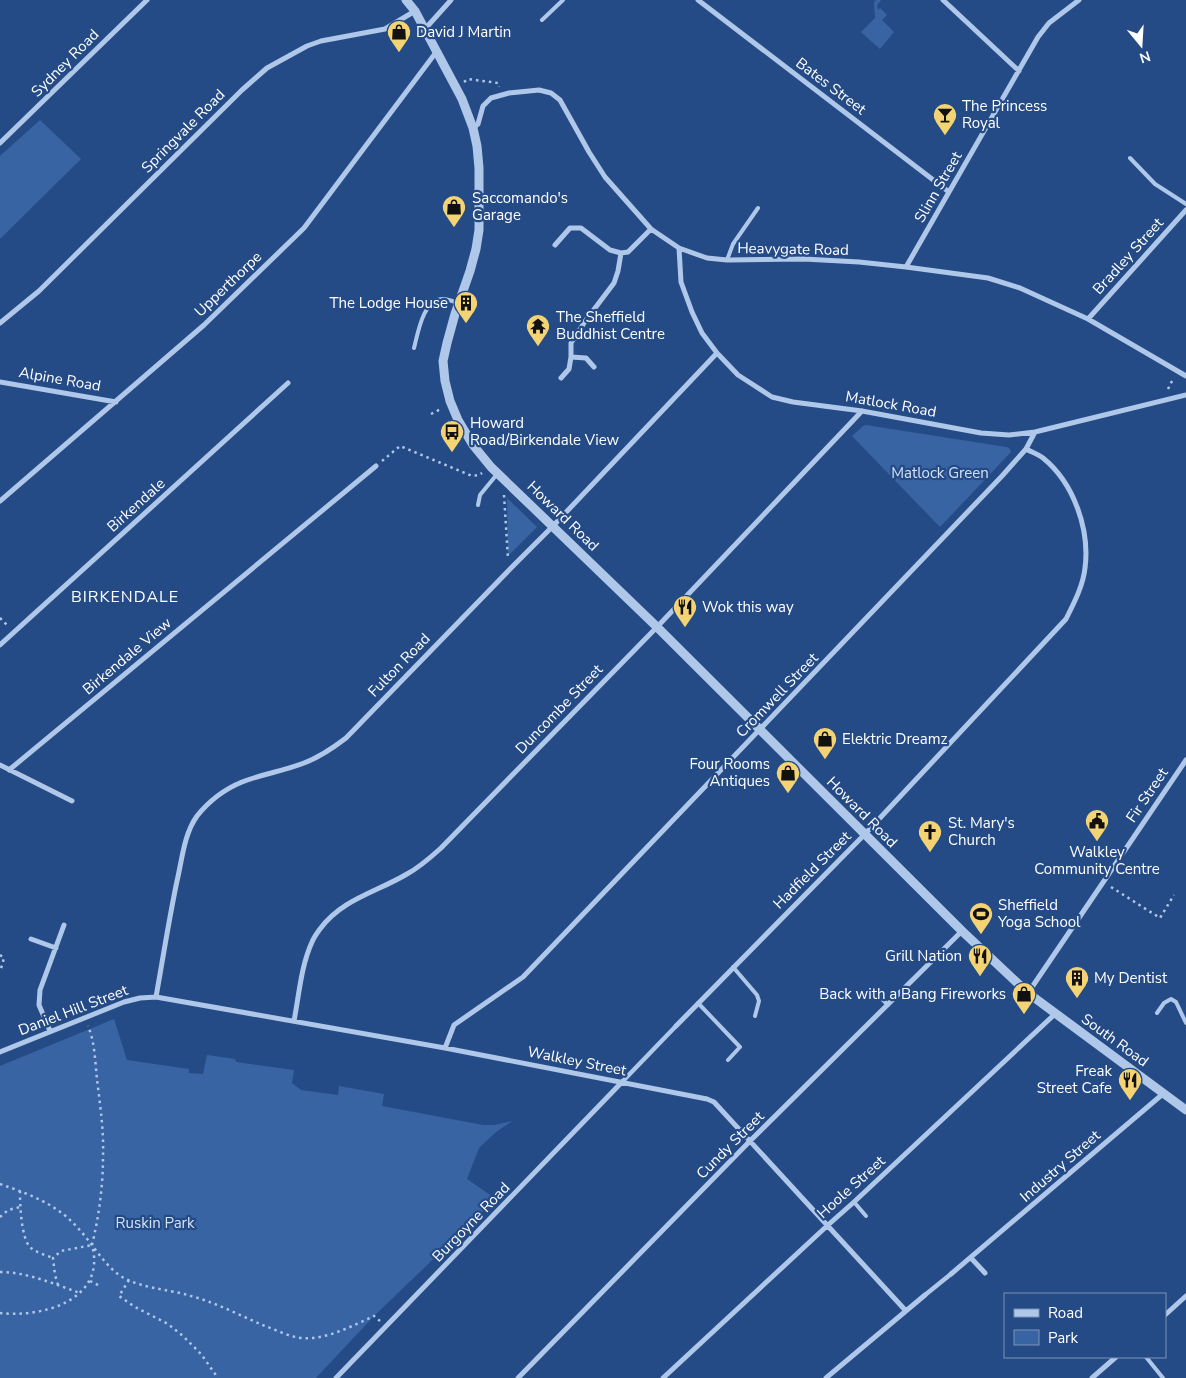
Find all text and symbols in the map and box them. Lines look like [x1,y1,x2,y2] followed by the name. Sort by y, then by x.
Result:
[386,19,412,53] shop icon: David J Martin
[1116,20,1166,70] north arrow
[416,22,511,42] place label: David J Martin
[27,25,103,101] street label: Sydney Road
[1137,46,1153,68] text: N
[792,53,871,119] street label: Bates Street
[137,85,229,177] street label: Springvale Road
[962,96,1047,133] place label: The Princess Royal
[932,102,958,136] bar icon: The Princess Royal
[910,147,967,226] street label: Slinn Street
[472,188,568,225] place label: Saccomando's Garage
[441,194,467,228] shop icon: Saccomando's Garage
[1088,213,1168,299] street label: Bradley Street
[737,238,849,260] street label: Heavygate Road
[190,247,266,321] street label: Upperthorpe
[453,290,479,324] building icon: The Lodge House
[329,293,448,313] place label: The Lodge House
[556,307,665,344] place label: The Sheffield Buddhist Centre
[525,313,551,347] temple icon: The Sheffield Buddhist Centre
[17,362,103,396] street label: Alpine Road
[844,386,938,422] street label: Matlock Road
[470,413,620,450] place label: Howard Road/Birkendale View
[439,419,465,453] bus stop icon: Howard Road/Birkendale View
[891,463,989,483] park label: Matlock Green
[103,474,169,536] street label: Birkendale
[523,477,603,555] street label: Howard Road
[71,586,179,608] district label: BIRKENDALE
[672,594,698,628] restaurant icon: Wok this way
[702,597,794,617] place label: Wok this way
[78,613,176,699] street label: Birkendale View
[363,629,435,701] street label: Fulton Road
[731,648,823,742] street label: Cromwell Street
[511,659,608,758] street label: Duncombe Street
[812,726,838,760] shop icon: Elektric Dreamz
[842,729,947,749] place label: Elektric Dreamz
[689,754,770,791] place label: Four Rooms Antiques
[775,760,801,794] shop icon: Four Rooms Antiques
[1121,763,1173,826] street label: Fir Street
[822,772,902,852] street label: Howard Road
[1084,808,1110,842] public building icon: Walkley Community Centre
[948,813,1015,850] place label: St. Mary's Church
[917,819,943,853] church icon: St. Mary's Church
[769,826,856,913] street label: Hadfield Street
[1034,842,1160,879] place label: Walkley Community Centre
[997,895,1081,932] place label: Sheffield Yoga School
[968,901,994,935] sports icon: Sheffield Yoga School
[967,943,993,977] restaurant icon: Grill Nation
[885,946,962,966] place label: Grill Nation
[1064,965,1090,999] building icon: My Dentist
[1094,968,1168,988] place label: My Dentist
[15,980,131,1040] street label: Daniel Hill Street
[1011,981,1037,1015] shop icon: Back with a Bang Fireworks
[819,984,1006,1004] place label: Back with a Bang Fireworks
[1077,1009,1153,1071] street label: South Road
[526,1042,629,1081] street label: Walkley Street
[1037,1061,1112,1098] place label: Freak Street Cafe
[1117,1067,1143,1101] restaurant icon: Freak Street Cafe
[692,1106,769,1183] street label: Cundy Street
[1016,1125,1105,1206] street label: Industry Street
[813,1151,890,1223] street label: Hoole Street
[428,1178,514,1266] street label: Burgoyne Road
[116,1213,195,1233] park label: Ruskin Park
[1004,1293,1166,1358] legend
[1048,1303,1083,1323] text: Road
[1048,1328,1078,1348] text: Park

